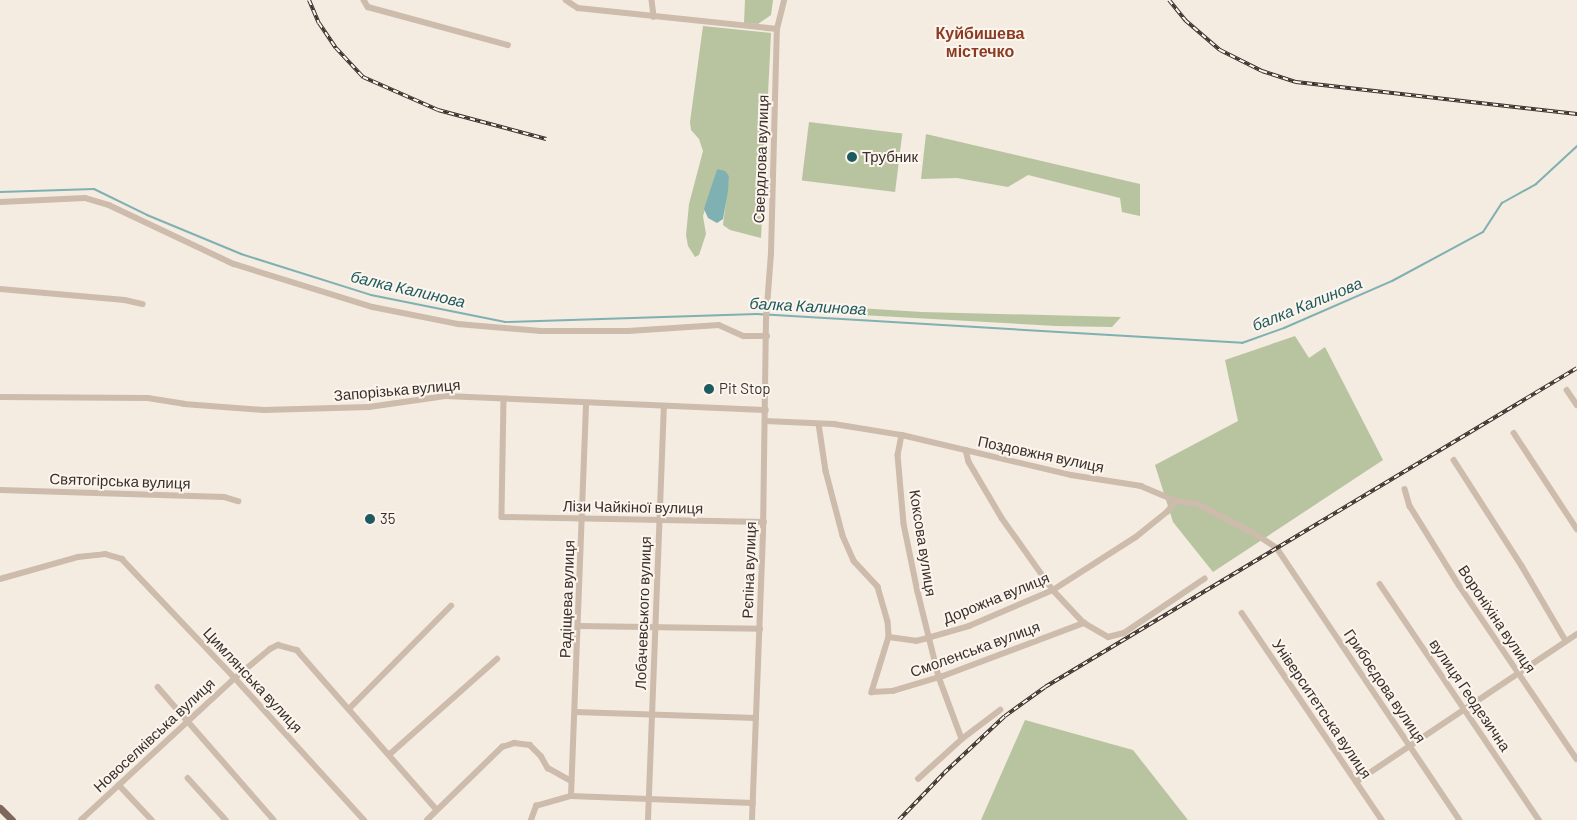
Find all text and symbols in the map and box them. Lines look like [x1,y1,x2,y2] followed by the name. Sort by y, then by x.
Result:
[936,23,1024,61] district label: Куйбишева містечко
[750,94,772,224] street label: Свердлова вулиця
[862,148,918,166] place label: Трубник
[846,151,858,163] marker: Трубник
[349,266,467,312] water label: балка Калинова
[1249,273,1365,335] water label: балка Калинова
[749,293,867,319] water label: балка Калинова
[333,375,461,405] street label: Запорізька вулиця
[719,380,771,398] place label: Pit Stop
[703,383,715,395] marker: Pit Stop
[976,432,1106,476] street label: Поздовжня вулиця
[49,470,191,492] street label: Святогірська вулиця
[906,488,940,598] street label: Коксова вулиця
[563,497,703,517] street label: Лізи Чайкіної вулиця
[380,510,395,528] place label: 35
[364,513,376,525] marker: 35
[738,521,760,619] street label: Рєпіна вулиця
[631,536,655,690] street label: Лобачевського вулиця
[556,540,578,658] street label: Радіщева вулиця
[1454,562,1540,676] street label: Вороніхіна вулиця
[940,568,1052,628] street label: Дорожна вулиця
[908,617,1042,681] street label: Смоленська вулиця
[200,624,306,736] street label: Цимлянська вулиця
[1340,626,1430,746] street label: Грибоєдова вулиця
[1426,635,1514,755] street label: вулиця Геодезична
[1269,636,1375,782] street label: Університетська вулиця
[90,674,218,796] street label: Новоселківська вулиця

